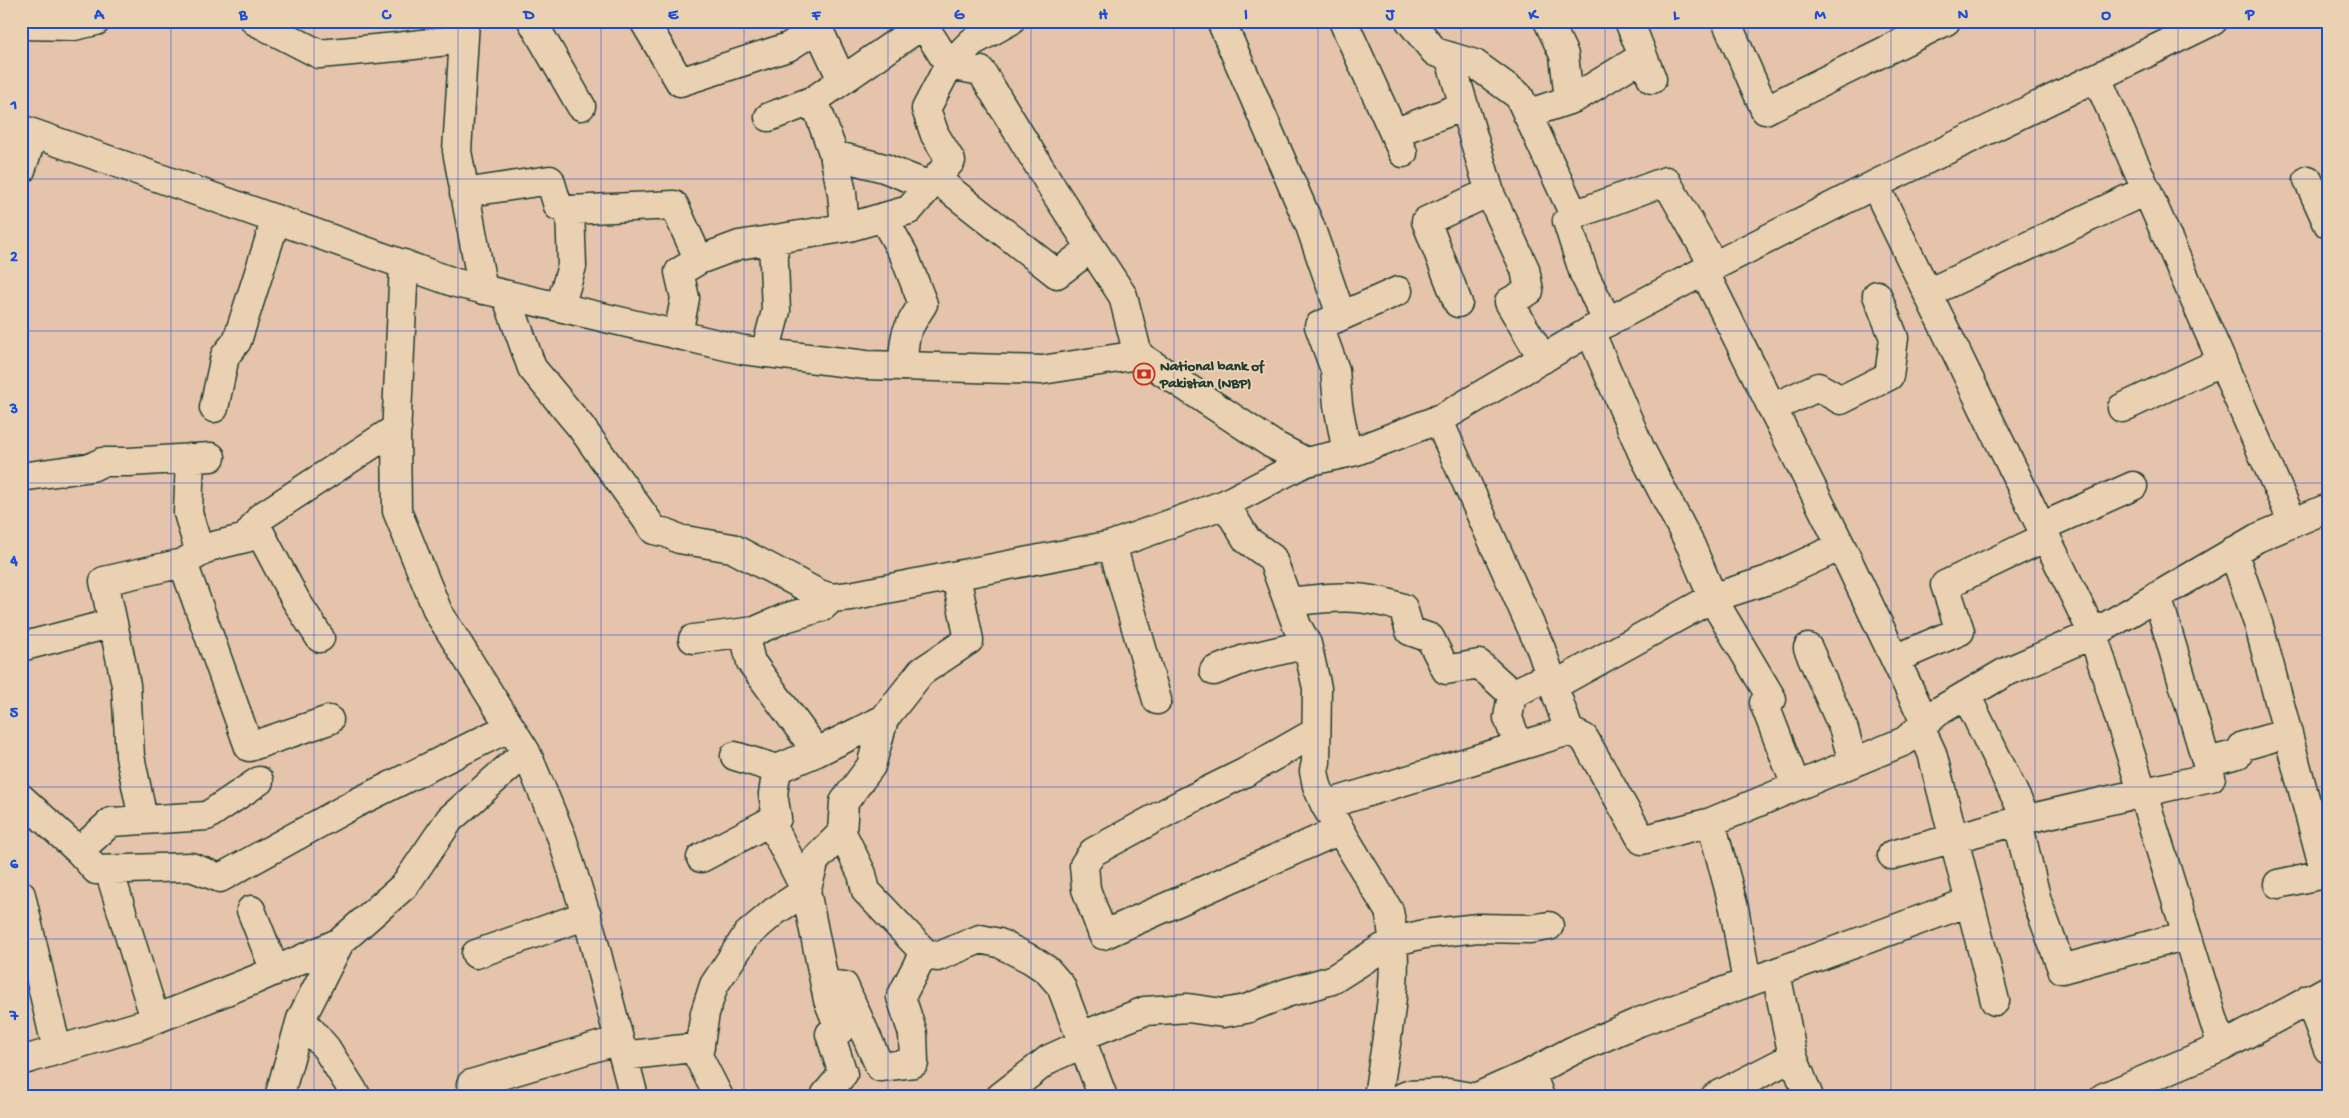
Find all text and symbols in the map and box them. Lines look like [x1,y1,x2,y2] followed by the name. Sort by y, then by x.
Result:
[93,7,105,26] text: A
[238,7,248,26] text: B
[381,7,392,26] text: C
[522,7,535,26] text: D
[668,7,679,26] text: E
[811,7,822,26] text: F
[954,7,965,26] text: G
[1098,7,1108,26] text: H
[1244,7,1248,26] text: I
[1385,7,1396,26] text: J
[1528,7,1540,26] text: K
[1673,7,1680,26] text: L
[1814,7,1826,26] text: M
[1958,7,1969,26] text: N
[2101,7,2111,26] text: O
[2245,7,2256,26] text: P
[10,97,17,116] text: 1
[10,249,18,268] text: 2
[1159,358,1265,393] place label: National bank of Pakistan (NBP)
[1132,362,1156,386] bank icon: National bank of Pakistan (NBP)
[9,401,18,420] text: 3
[9,553,18,572] text: 4
[10,705,19,724] text: 5
[10,856,19,875] text: 6
[9,1008,19,1027] text: 7

